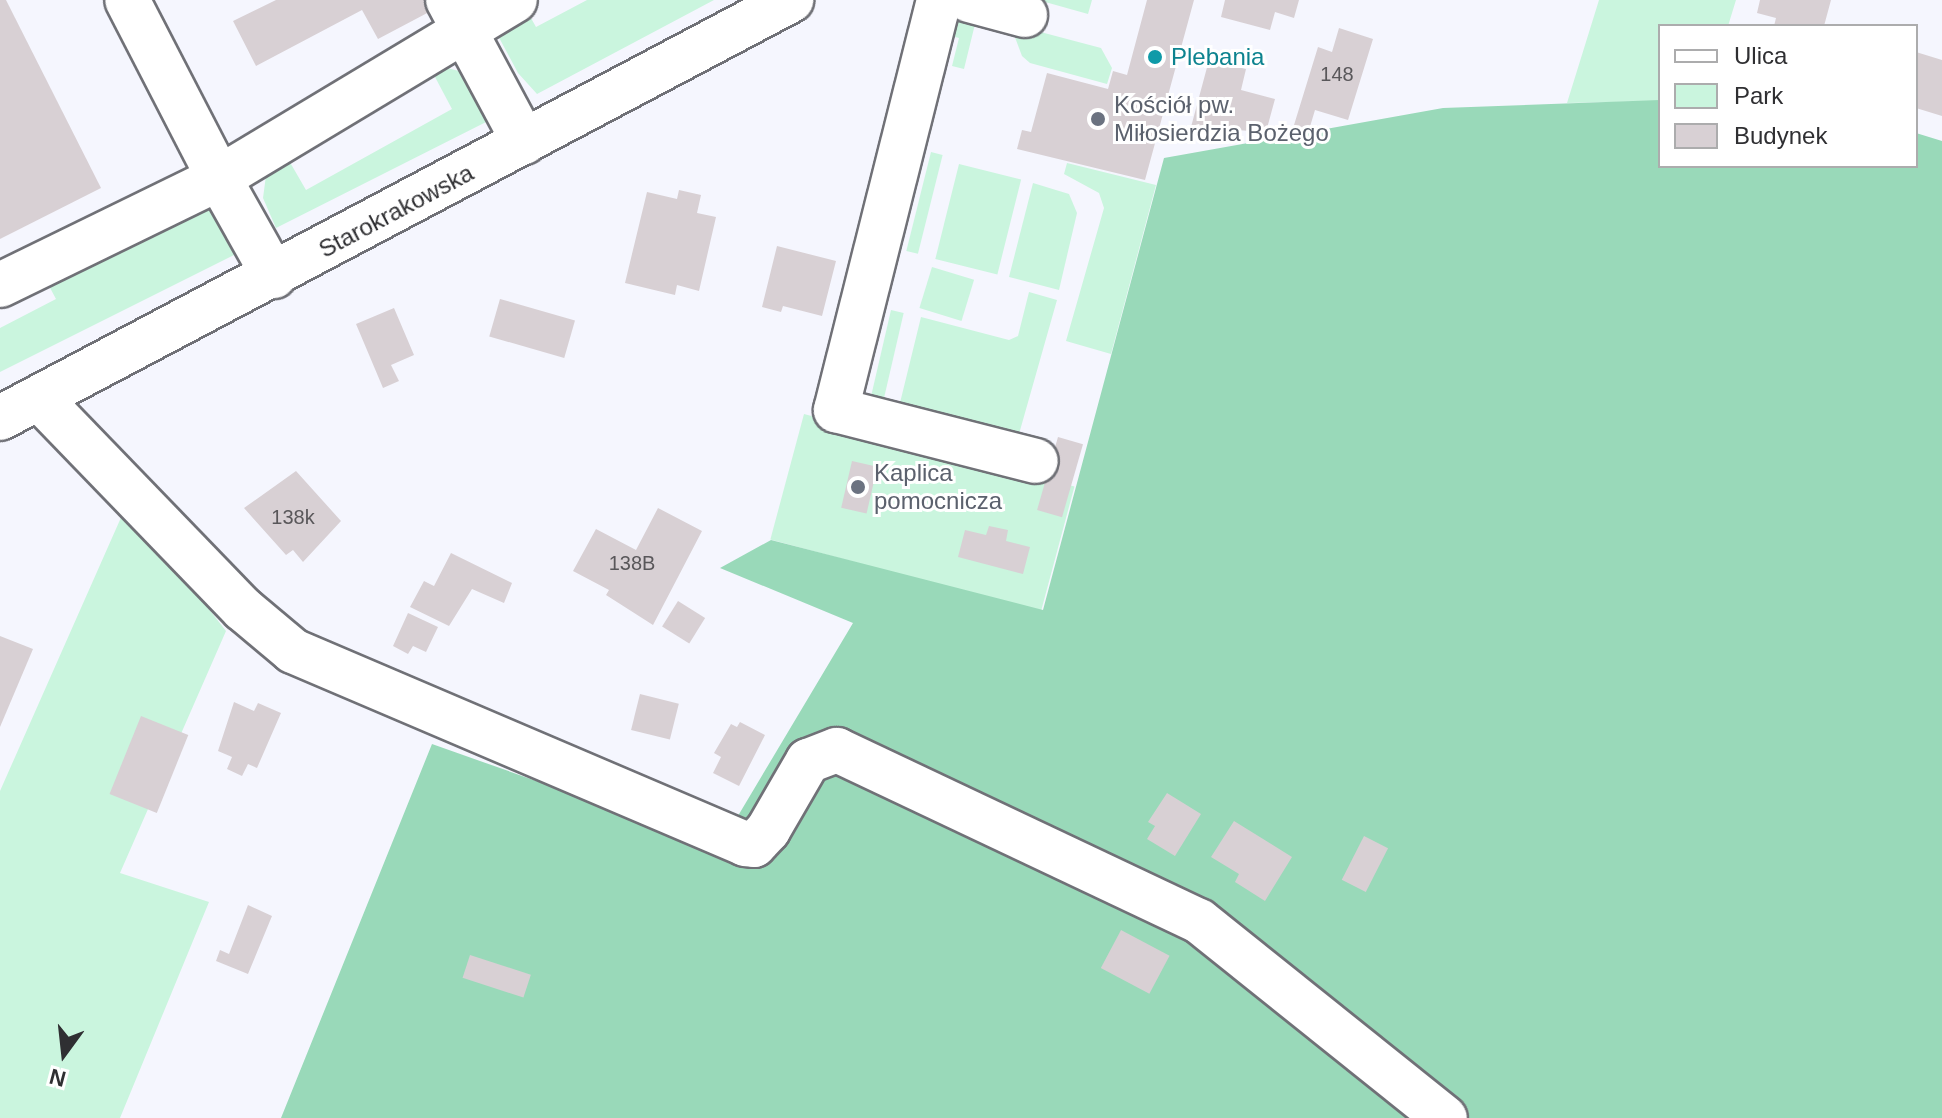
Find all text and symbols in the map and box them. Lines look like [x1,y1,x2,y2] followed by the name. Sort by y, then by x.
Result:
[1658,24,1918,168] legend
[1734,42,1787,69] text: Ulica
[1171,43,1264,71] place label: Plebania
[1146,48,1164,66] marker: Plebania
[1320,62,1354,86] house number: 148
[1734,82,1783,109] text: Park
[1114,91,1329,147] place label: Kościół pw. Miłosierdzia Bożego
[1089,110,1107,128] marker: Kościół pw. Miłosierdzia Bożego
[1734,122,1827,149] text: Budynek
[314,158,478,264] street label: Starokrakowska
[874,459,1002,515] place label: Kaplica pomocnicza
[849,478,867,496] marker: Kaplica pomocnicza
[271,505,315,529] house number: 138k
[609,551,655,575] house number: 138B
[24,1014,104,1094] north arrow
[47,1064,69,1092] text: N

